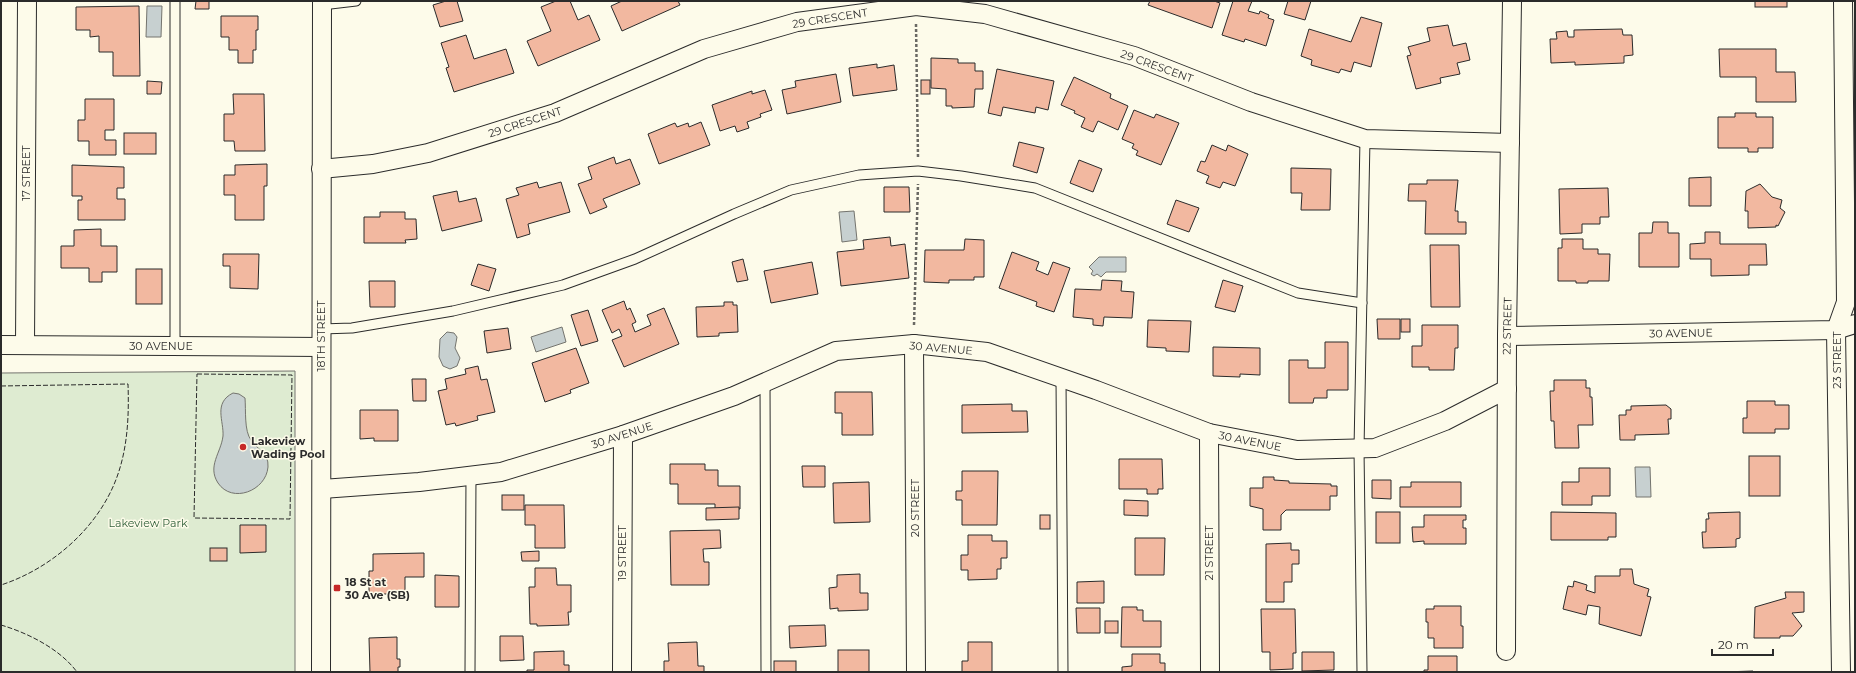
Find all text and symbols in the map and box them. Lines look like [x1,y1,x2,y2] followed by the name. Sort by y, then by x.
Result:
[791,5,869,31] street label: 29 CRESCENT
[1119,46,1196,86] street label: 29 CRESCENT
[487,103,564,140] street label: 29 CRESCENT
[19,145,33,201] street label: 17 STREET
[1500,297,1515,355] street label: 22 STREET
[314,300,328,371] street label: 18TH STREET
[1649,325,1713,341] street label: 30 AVENUE
[1830,331,1844,389] street label: 23 STREET
[909,338,973,358] street label: 30 AVENUE
[129,339,193,353] street label: 30 AVENUE
[590,418,654,452] street label: 30 AVENUE
[1217,428,1283,454] street label: 30 AVENUE
[251,434,325,461] place label: Lakeview Wading Pool
[238,442,248,452] marker: Lakeview Wading Pool
[908,478,922,537] street label: 20 STREET
[109,516,188,530] park label: Lakeview Park
[615,525,629,581] street label: 19 STREET
[1202,525,1216,581] street label: 21 STREET
[344,575,410,602] place label: 18 St at 30 Ave (SB)
[332,583,342,593] marker: 18 St at 30 Ave (SB)
[1712,631,1773,657] scale bar
[1718,637,1749,652] text: 20 m

